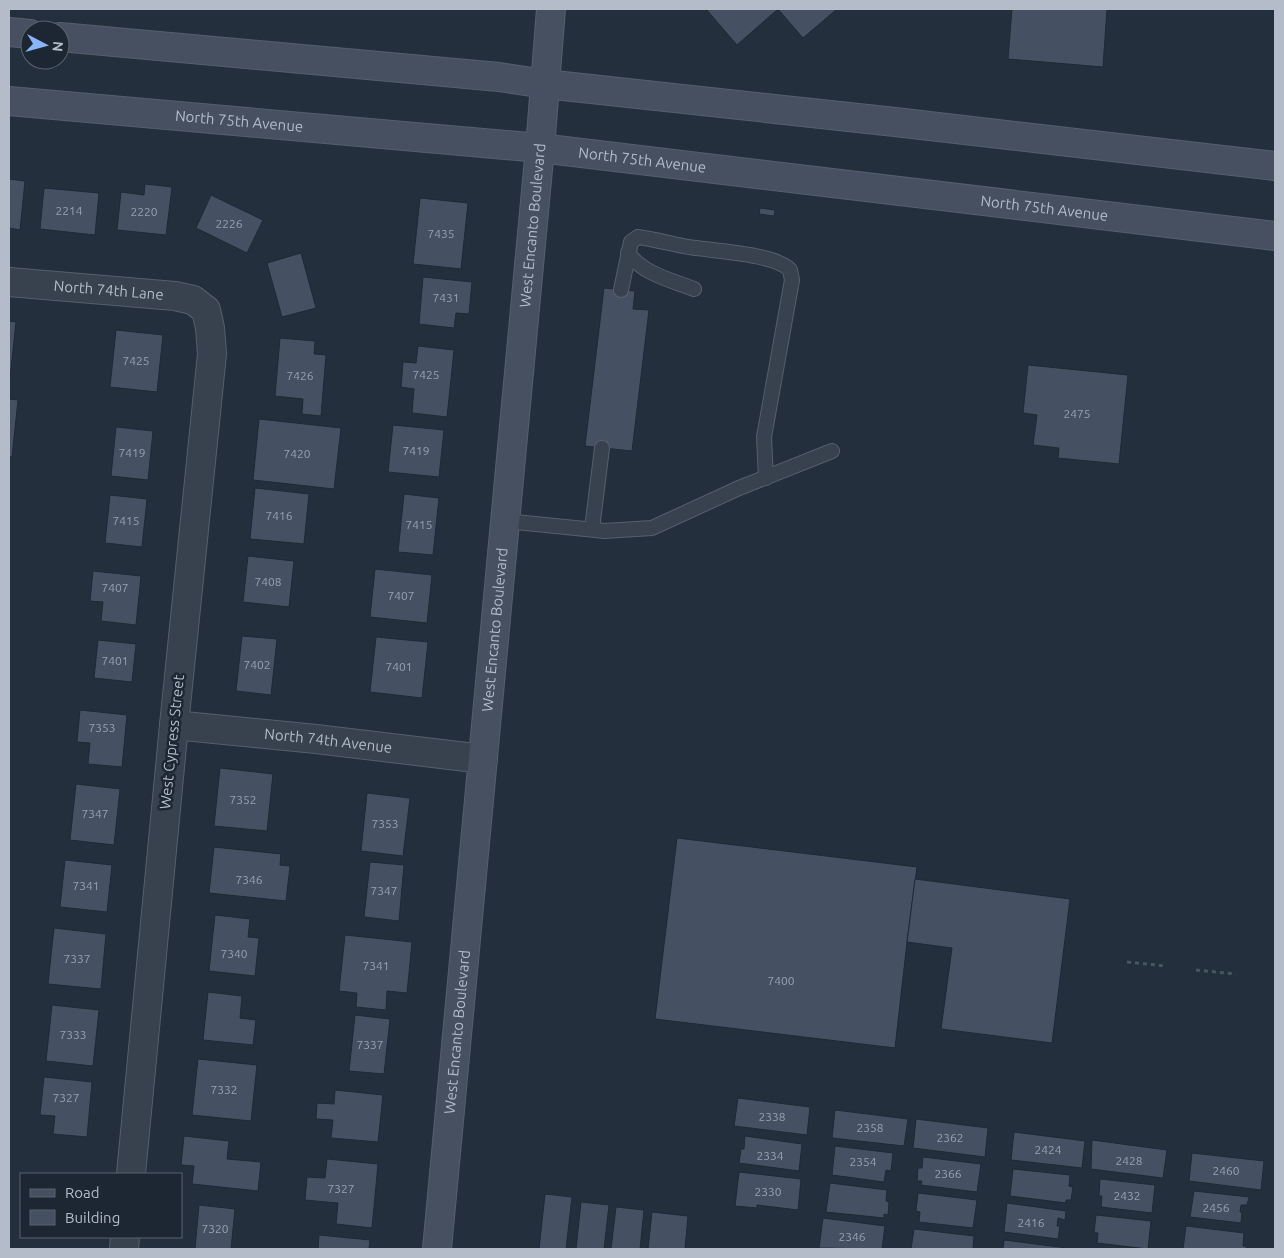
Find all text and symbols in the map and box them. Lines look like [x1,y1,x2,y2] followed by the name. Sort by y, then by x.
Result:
[20,20,70,70] north arrow
[49,40,66,52] text: N
[174,107,304,135] street label: North 75th Avenue
[516,143,548,308] street label: West Encanto Boulevard
[577,144,707,176] street label: North 75th Avenue
[980,192,1109,224] street label: North 75th Avenue
[55,204,83,217] house number: 2214
[130,205,158,218] house number: 2220
[215,217,243,230] house number: 2226
[427,227,455,240] house number: 7435
[53,277,164,303] street label: North 74th Lane
[432,291,460,304] house number: 7431
[122,354,150,367] house number: 7425
[412,368,440,381] house number: 7425
[286,369,314,382] house number: 7426
[1063,407,1091,420] house number: 2475
[402,444,430,457] house number: 7419
[118,446,146,459] house number: 7419
[283,447,311,460] house number: 7420
[265,509,293,522] house number: 7416
[112,514,140,527] house number: 7415
[405,518,433,531] house number: 7415
[478,547,511,712] street label: West Encanto Boulevard
[254,575,282,588] house number: 7408
[101,581,129,594] house number: 7407
[387,589,415,602] house number: 7407
[101,654,129,667] house number: 7401
[243,658,271,671] house number: 7402
[385,660,413,673] house number: 7401
[156,674,187,810] street label: West Cypress Street
[88,721,116,734] house number: 7353
[264,725,393,756] street label: North 74th Avenue
[229,793,257,806] house number: 7352
[81,807,109,820] house number: 7347
[371,817,399,830] house number: 7353
[235,873,263,886] house number: 7346
[72,879,100,892] house number: 7341
[370,884,398,897] house number: 7347
[220,947,248,960] house number: 7340
[441,949,473,1115] street label: West Encanto Boulevard
[63,952,91,965] house number: 7337
[362,959,390,972] house number: 7341
[767,974,795,987] house number: 7400
[59,1028,87,1041] house number: 7333
[356,1038,384,1051] house number: 7337
[210,1083,238,1096] house number: 7332
[52,1091,80,1104] house number: 7327
[758,1110,786,1123] house number: 2338
[856,1121,884,1134] house number: 2358
[936,1131,964,1144] house number: 2362
[1034,1143,1062,1156] house number: 2424
[756,1149,784,1162] house number: 2334
[1115,1154,1143,1167] house number: 2428
[849,1155,877,1168] house number: 2354
[1212,1164,1240,1177] house number: 2460
[934,1167,962,1180] house number: 2366
[20,1173,182,1238] legend
[327,1182,355,1195] house number: 7327
[65,1184,100,1201] text: Road
[754,1185,782,1198] house number: 2330
[1113,1189,1141,1202] house number: 2432
[1202,1201,1230,1214] house number: 2456
[65,1209,120,1226] text: Building
[1017,1216,1045,1229] house number: 2416
[201,1222,229,1235] house number: 7320
[838,1230,866,1243] house number: 2346

